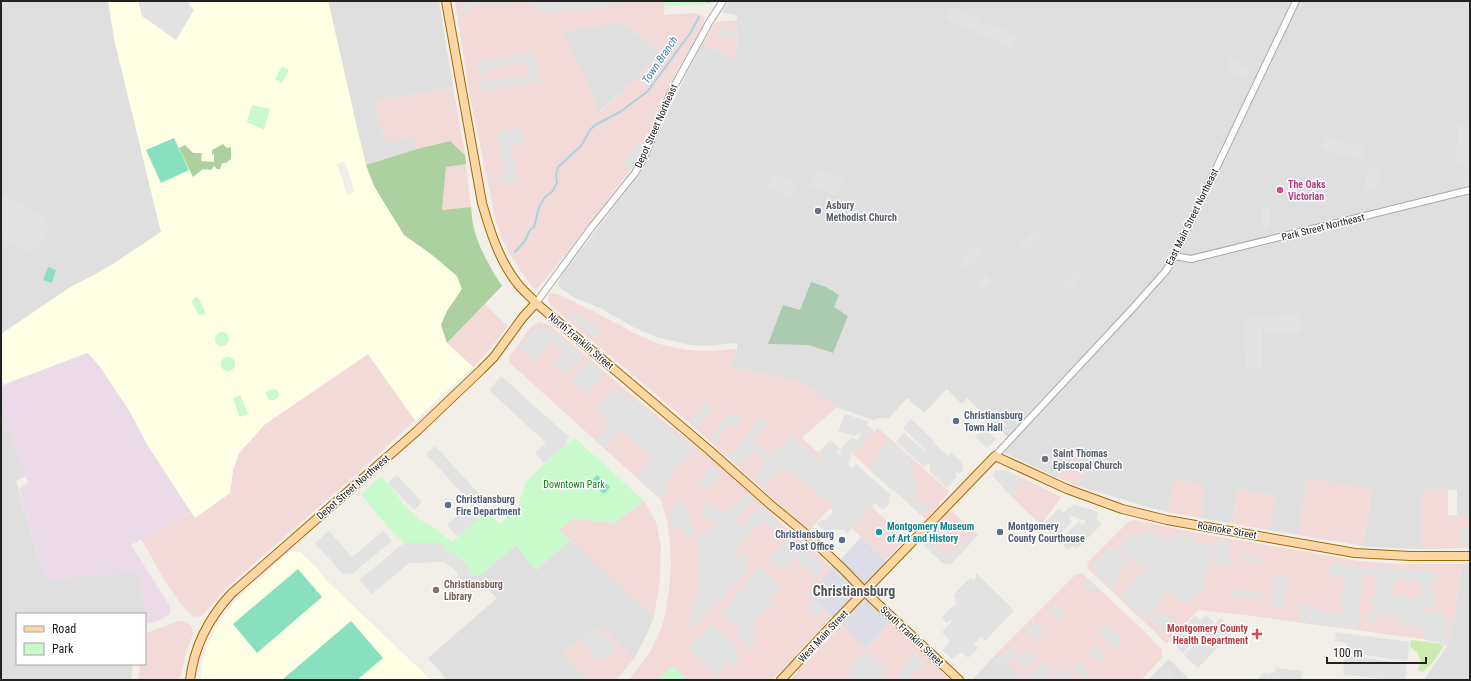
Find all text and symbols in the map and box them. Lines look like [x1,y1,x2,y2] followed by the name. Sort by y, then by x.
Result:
[639,34,681,86] water label: Town Branch
[633,82,679,170] street label: Depot Street Northeast
[1164,167,1220,267] street label: East Main Street Northeast
[1288,179,1326,202] place label: The Oaks Victorian
[1275,185,1285,195] marker: The Oaks Victorian
[826,200,897,223] place label: Asbury Methodist Church
[813,206,823,216] marker: Asbury Methodist Church
[1280,211,1366,243] street label: Park Street Northeast
[546,311,616,371] street label: North Franklin Street
[964,410,1023,433] place label: Christiansburg Town Hall
[951,416,961,426] marker: Christiansburg Town Hall
[1053,448,1122,471] place label: Saint Thomas Episcopal Church
[315,453,391,521] street label: Depot Street Northwest
[1040,454,1050,464] marker: Saint Thomas Episcopal Church
[543,479,605,490] park label: Downtown Park
[456,494,521,517] place label: Christiansburg Fire Department
[443,500,453,510] marker: Christiansburg Fire Department
[1197,519,1257,541] street label: Roanoke Street
[887,521,974,544] place label: Montgomery Museum of Art and History
[1008,521,1085,544] place label: Montgomery County Courthouse
[874,527,884,537] marker: Montgomery Museum of Art and History
[995,527,1005,537] marker: Montgomery County Courthouse
[775,529,834,552] place label: Christiansburg Post Office
[837,535,847,545] marker: Christiansburg Post Office
[444,579,503,602] place label: Christiansburg Library
[813,583,895,599] district label: Christiansburg
[431,585,441,595] marker: Christiansburg Library
[878,604,946,668] street label: South Franklin Street
[796,608,850,664] street label: West Main Street
[16,613,146,665] legend
[52,622,76,636] text: Road
[1167,623,1249,646] place label: Montgomery County Health Department
[1251,628,1263,640] marker: Montgomery County Health Department
[1327,639,1426,665] scale bar
[52,642,74,656] text: Park
[1333,646,1363,660] text: 100 m

